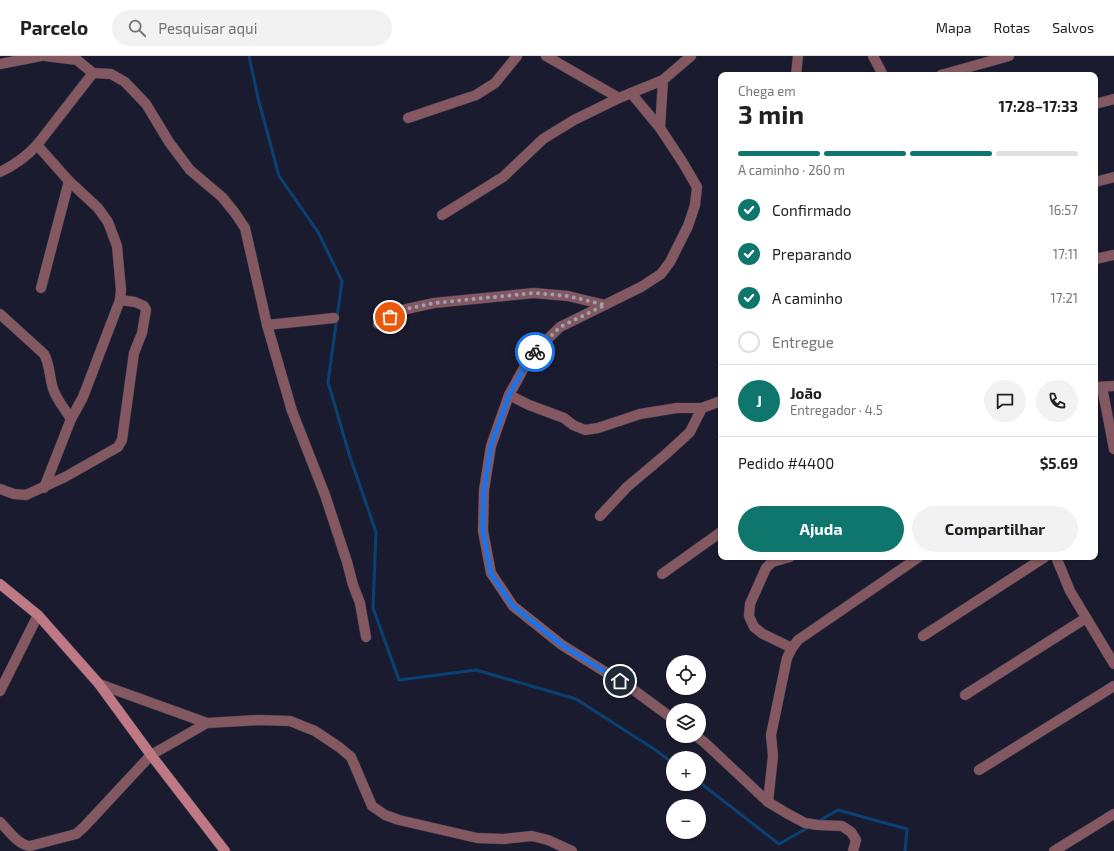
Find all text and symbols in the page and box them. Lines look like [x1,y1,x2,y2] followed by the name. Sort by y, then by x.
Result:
[112,10,392,46] search box
[20,16,88,39] text: Parcelo
[126,17,148,39] icon: search
[158,19,257,37] text: Pesquisar aqui
[936,19,972,36] text: Mapa
[994,19,1030,36] text: Rotas
[1052,19,1094,36] text: Salvos
[738,83,796,99] text: Chega em
[998,97,1078,115] text: 17:28–17:33
[738,98,804,129] text: 3 min
[738,162,845,178] text: A caminho · 260 m
[738,199,760,221] icon: check
[772,201,851,219] text: Confirmado
[1049,202,1078,218] text: 16:57
[738,243,760,265] icon: check
[772,245,852,263] text: Preparando
[1053,246,1078,262] text: 17:11
[738,287,760,309] icon: check
[772,289,843,307] text: A caminho
[1051,290,1078,306] text: 17:21
[373,300,407,334] pin
[379,306,401,328] icon: bag
[515,332,555,372] courier
[772,333,834,351] text: Entregue
[524,341,546,363] icon: bike
[984,380,1026,422] button: chat
[1036,380,1078,422] button: phone
[790,384,822,402] text: João
[756,392,762,410] text: J
[790,402,883,418] text: Entregador · 4.5
[738,454,834,472] text: Pedido #4400
[1040,454,1078,472] text: $5.69
[738,506,904,552] button: Ajuda
[912,506,1078,552] button: Compartilhar
[666,655,706,839] map controls
[666,655,706,695] button: locate
[603,664,637,698] pin
[609,670,631,692] icon: home
[666,703,706,743] button: layers
[666,751,706,791] button: +
[666,799,706,839] button: −

